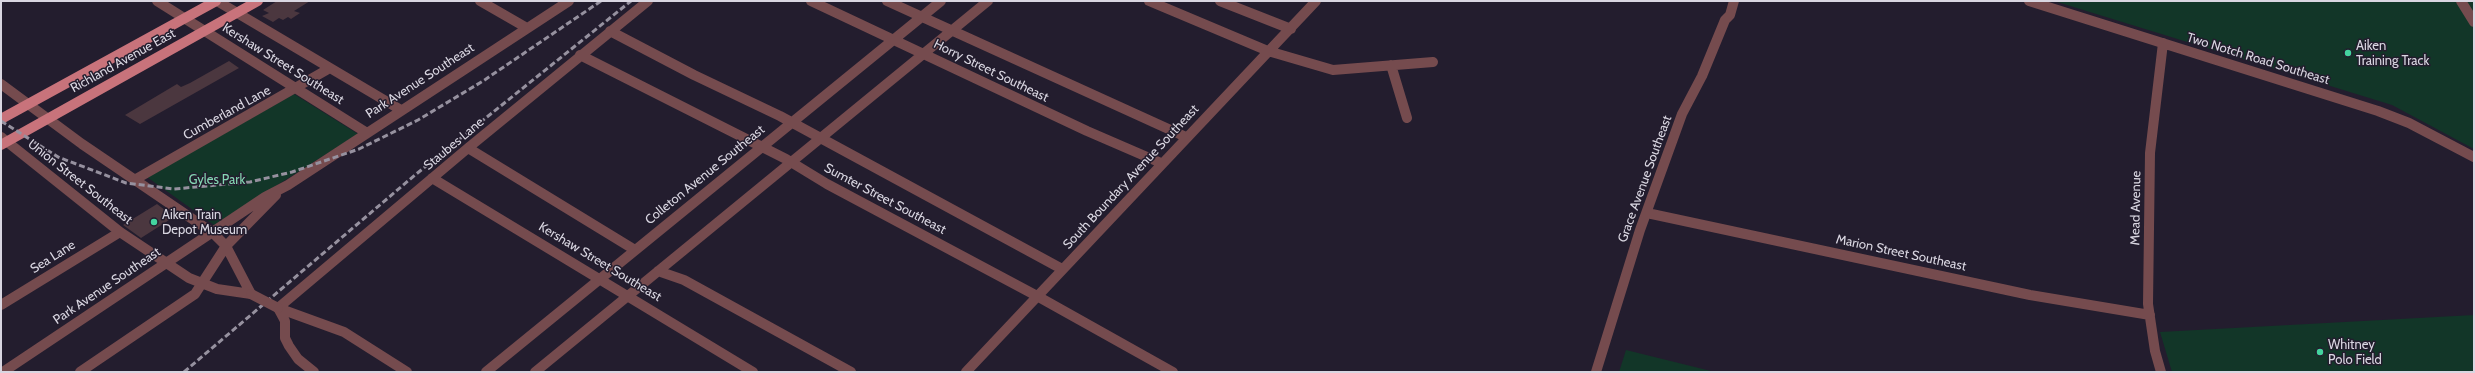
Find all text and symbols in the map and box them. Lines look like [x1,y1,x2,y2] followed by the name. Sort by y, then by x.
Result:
[219,20,347,108] street label: Kershaw Street Southeast
[68,26,178,96] street label: Richland Avenue East
[2185,30,2331,88] street label: Two Notch Road Southeast
[931,36,1051,106] street label: Horry Street Southeast
[2356,38,2429,69] place label: Aiken Training Track
[363,40,477,122] street label: Park Avenue Southeast
[2343,48,2353,58] marker: Aiken Training Track
[181,83,273,143] street label: Cumberland Lane
[1060,102,1202,252] street label: South Boundary Avenue Southeast
[1615,113,1675,245] street label: Grace Avenue Southeast
[421,114,487,174] street label: Staubes Lane
[642,122,768,228] street label: Colleton Avenue Southeast
[25,136,135,228] street label: Union Street Southeast
[821,160,949,238] street label: Sumter Street Southeast
[2128,171,2144,245] street label: Mead Avenue
[189,172,245,188] park label: Gyles Park
[162,207,247,238] place label: Aiken Train Depot Museum
[149,217,159,227] marker: Aiken Train Depot Museum
[536,219,664,305] street label: Kershaw Street Southeast
[1834,232,1968,274] street label: Marion Street Southeast
[28,237,78,277] street label: Sea Lane
[50,244,164,328] street label: Park Avenue Southeast
[2328,337,2382,368] place label: Whitney Polo Field
[2315,347,2325,357] marker: Whitney Polo Field

